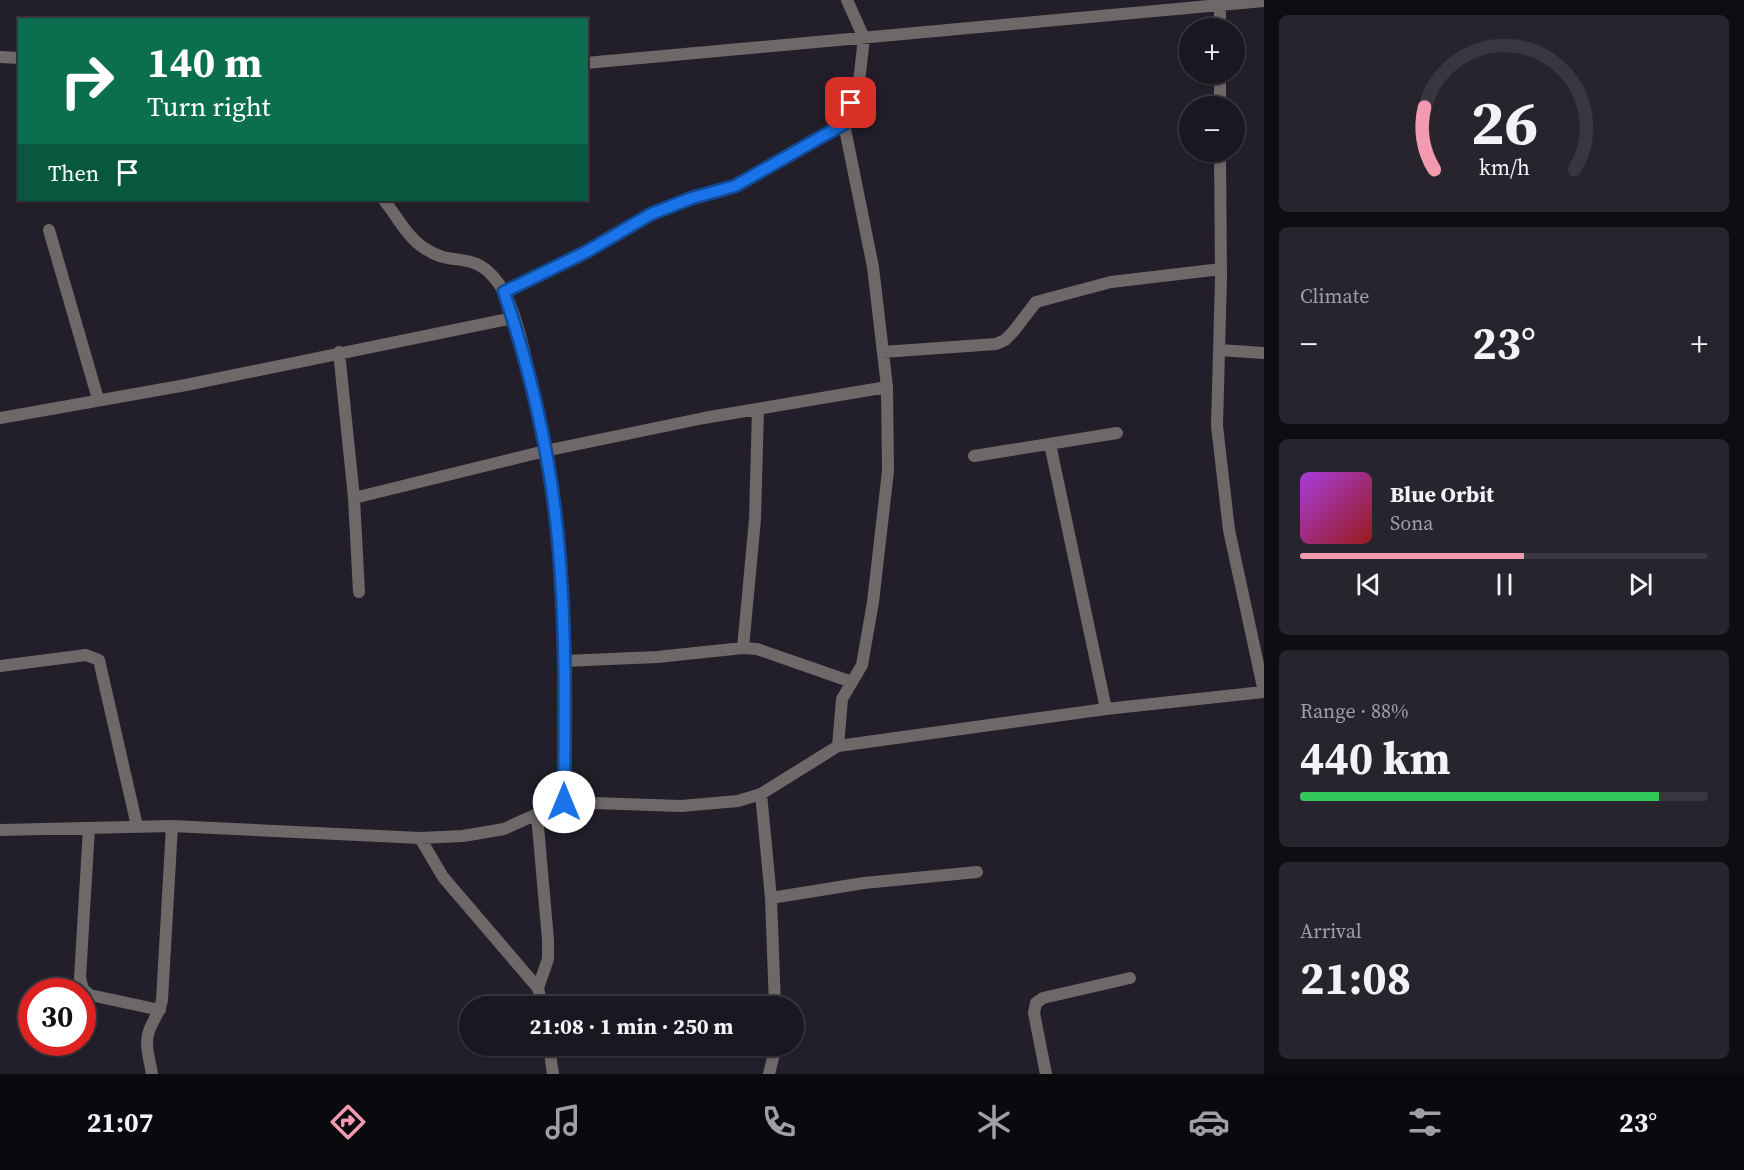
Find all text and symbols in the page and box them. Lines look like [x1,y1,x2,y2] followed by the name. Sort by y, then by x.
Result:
[1179,18,1245,162] map controls
[1179,18,1245,84] button: +
[147,33,262,91] text: 140 m
[48,42,126,120] icon: right
[825,77,876,128] pin
[1470,80,1538,166] text: 26
[834,86,867,119] icon: arrive
[147,88,271,125] text: Turn right
[1179,96,1245,162] button: −
[1478,154,1530,183] text: km/h
[111,156,144,189] icon: arrive
[48,158,99,188] text: Then
[1300,282,1369,310] text: Climate
[1472,312,1536,374] text: 23°
[1300,321,1318,366] text: −
[1690,321,1708,366] text: +
[1390,479,1494,509] text: Blue Orbit
[1390,509,1434,537] text: Sona
[1352,568,1385,601] icon: previous
[1488,568,1521,601] icon: pause
[1624,568,1657,601] icon: next
[1300,697,1409,725] text: Range · 88%
[1300,727,1451,789] text: 440 km
[532,770,596,834] position arrow
[1300,917,1362,945] text: Arrival
[1300,947,1411,1009] text: 21:08
[18,978,96,1056] speed limit sign: 30
[530,1011,733,1041] text: 21:08 · 1 min · 250 m
[327,1101,369,1143] icon: directions
[542,1101,584,1143] icon: music
[758,1101,800,1143] icon: phone
[973,1101,1015,1143] icon: climate
[1188,1101,1230,1143] icon: car
[1404,1101,1446,1143] icon: filters
[87,1104,153,1141] text: 21:07
[1619,1104,1657,1141] text: 23°

